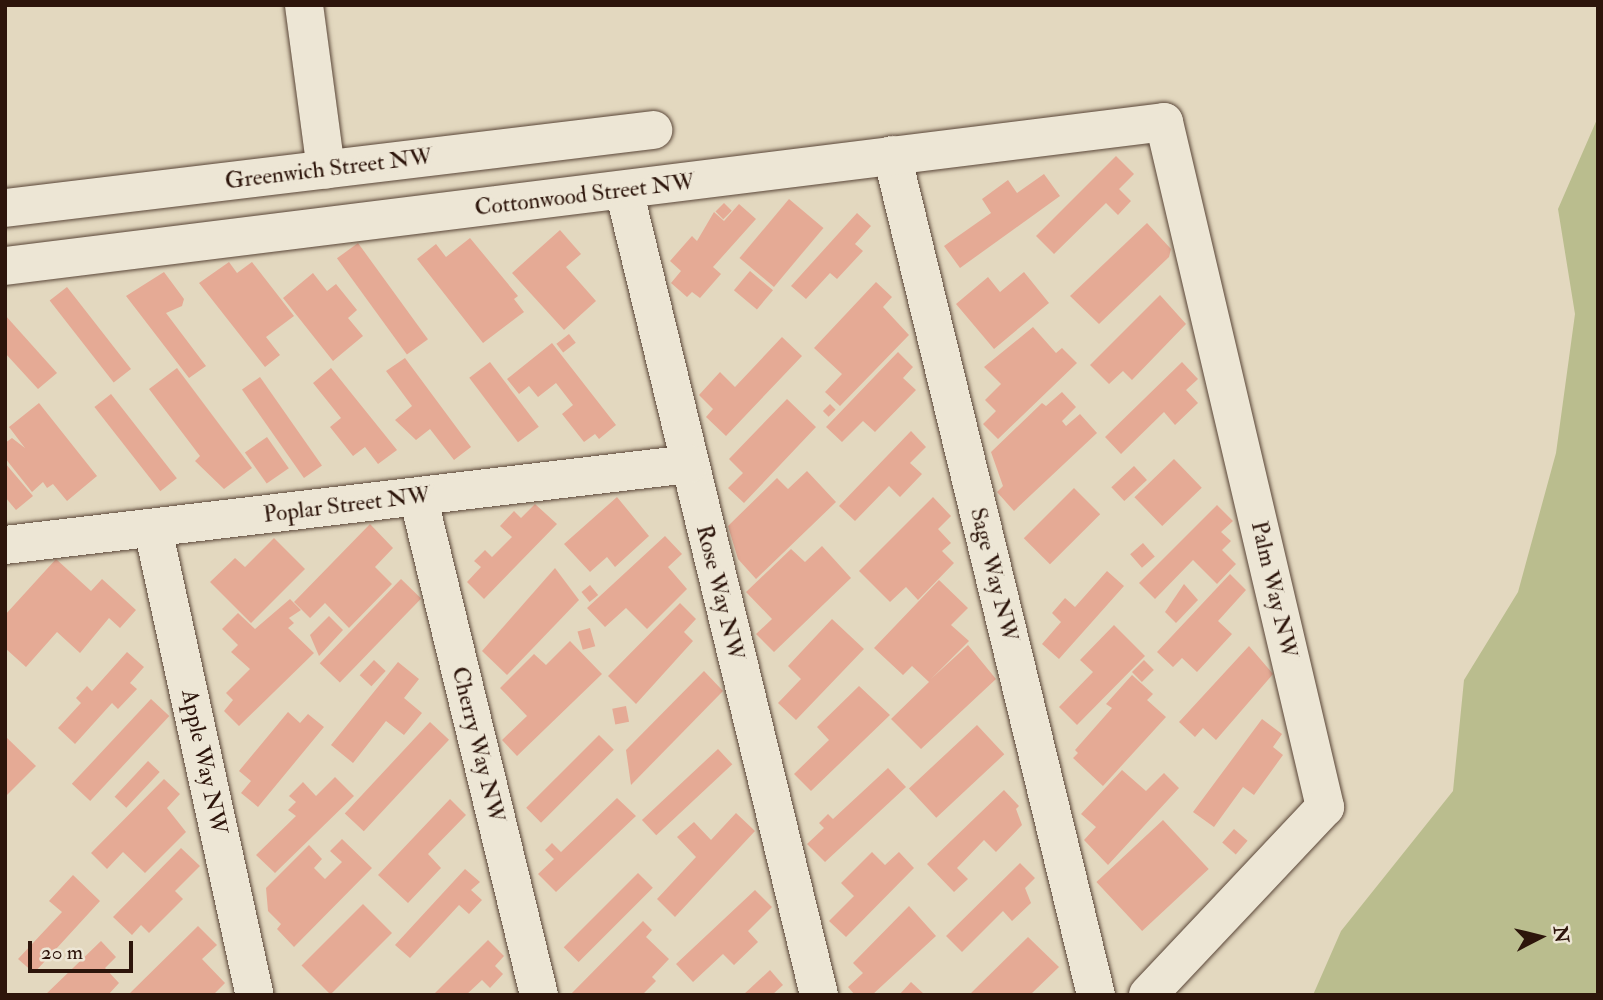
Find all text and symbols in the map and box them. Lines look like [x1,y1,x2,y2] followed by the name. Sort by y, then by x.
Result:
[223,143,435,195] street label: Greenwich Street NW
[473,168,697,222] street label: Cottonwood Street NW
[262,481,432,529] street label: Poplar Street NW
[964,505,1024,645] street label: Sage Way NW
[1245,518,1303,662] street label: Palm Way NW
[690,522,750,664] street label: Rose Way NW
[445,664,511,826] street label: Cherry Way NW
[175,687,233,837] street label: Apple Way NW
[1505,902,1575,972] north arrow
[1548,925,1574,944] text: N
[32,926,136,970] scale bar
[41,939,83,966] text: 20 m

